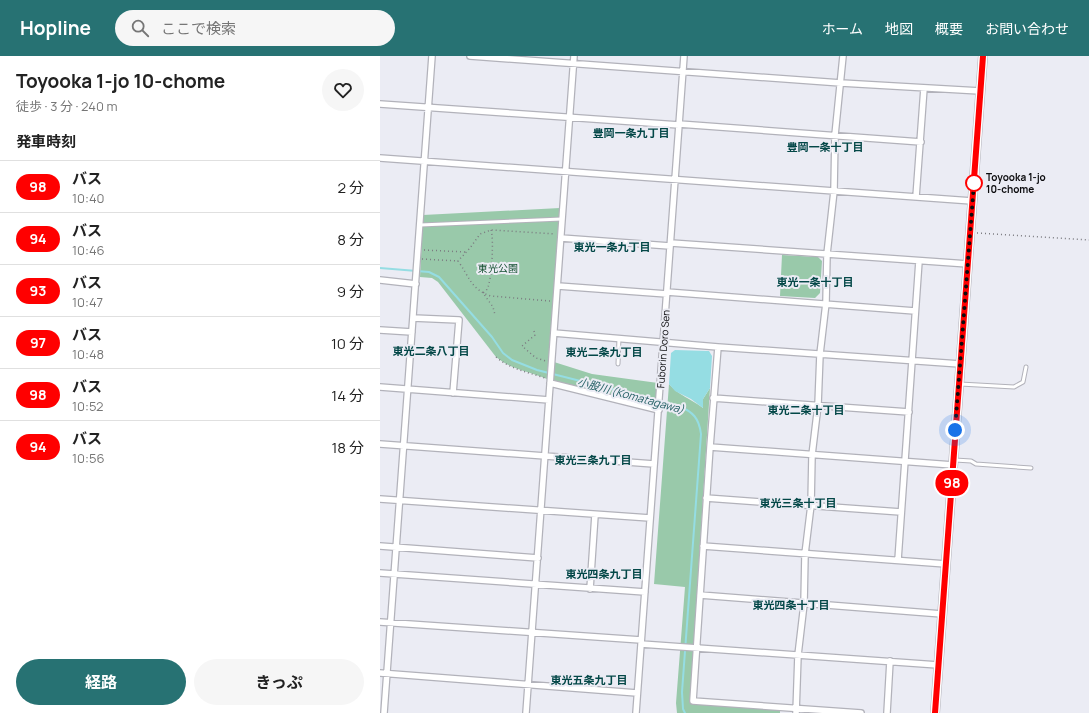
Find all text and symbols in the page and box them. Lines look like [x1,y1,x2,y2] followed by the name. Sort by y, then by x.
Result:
[115,10,395,46] search box
[20,15,91,41] text: Hopline
[129,17,151,39] icon: search
[161,18,236,39] text: ここで検索
[821,19,863,38] text: ホーム
[885,19,913,38] text: 地図
[935,19,963,38] text: 概要
[985,19,1069,38] text: お問い合わせ
[16,68,225,94] text: Toyooka 1-jo 10-chome
[322,69,364,111] button: heart
[16,97,117,115] text: 徒歩 · 3 分 · 240 m
[593,125,670,140] district label: 豊岡一条九丁目
[16,131,76,152] text: 発車時刻
[787,139,864,154] district label: 豊岡一条十丁目
[72,168,102,189] text: バス
[986,170,1046,196] place label: Toyooka 1-jo 10-chome
[965,174,983,192] marker: Toyooka 1-jo 10-chome
[29,177,47,196] text: 98
[337,177,364,198] text: 2 分
[72,189,104,207] text: 10:40
[72,220,102,241] text: バス
[29,229,47,248] text: 94
[337,229,364,250] text: 8 分
[574,239,651,254] district label: 東光一条九丁目
[72,241,105,259] text: 10:46
[478,261,518,275] park label: 東光公園
[72,272,102,293] text: バス
[777,274,854,289] district label: 東光一条十丁目
[30,281,46,300] text: 93
[337,281,364,302] text: 9 分
[72,293,103,311] text: 10:47
[653,309,673,389] street label: Fuborin Doro Sen
[72,324,102,345] text: バス
[30,333,46,352] text: 97
[331,333,364,354] text: 10 分
[393,343,470,358] district label: 東光二条八丁目
[566,344,643,359] district label: 東光二条九丁目
[72,345,104,363] text: 10:48
[576,374,686,417] water label: 小股川 (Komatagawa)
[72,376,102,397] text: バス
[29,385,47,404] text: 98
[331,385,364,406] text: 14 分
[72,397,103,415] text: 10:52
[768,402,845,417] district label: 東光二条十丁目
[945,420,965,440] your location
[72,428,102,449] text: バス
[29,437,47,456] text: 94
[331,437,364,458] text: 18 分
[72,449,104,467] text: 10:56
[555,452,632,467] district label: 東光三条九丁目
[934,470,970,496] line badge: 98
[943,473,961,492] text: 98
[760,495,837,510] district label: 東光三条十丁目
[566,566,643,581] district label: 東光四条九丁目
[753,597,830,612] district label: 東光四条十丁目
[16,659,186,705] button: 経路
[194,659,364,705] button: きっぷ
[551,672,628,687] district label: 東光五条九丁目

